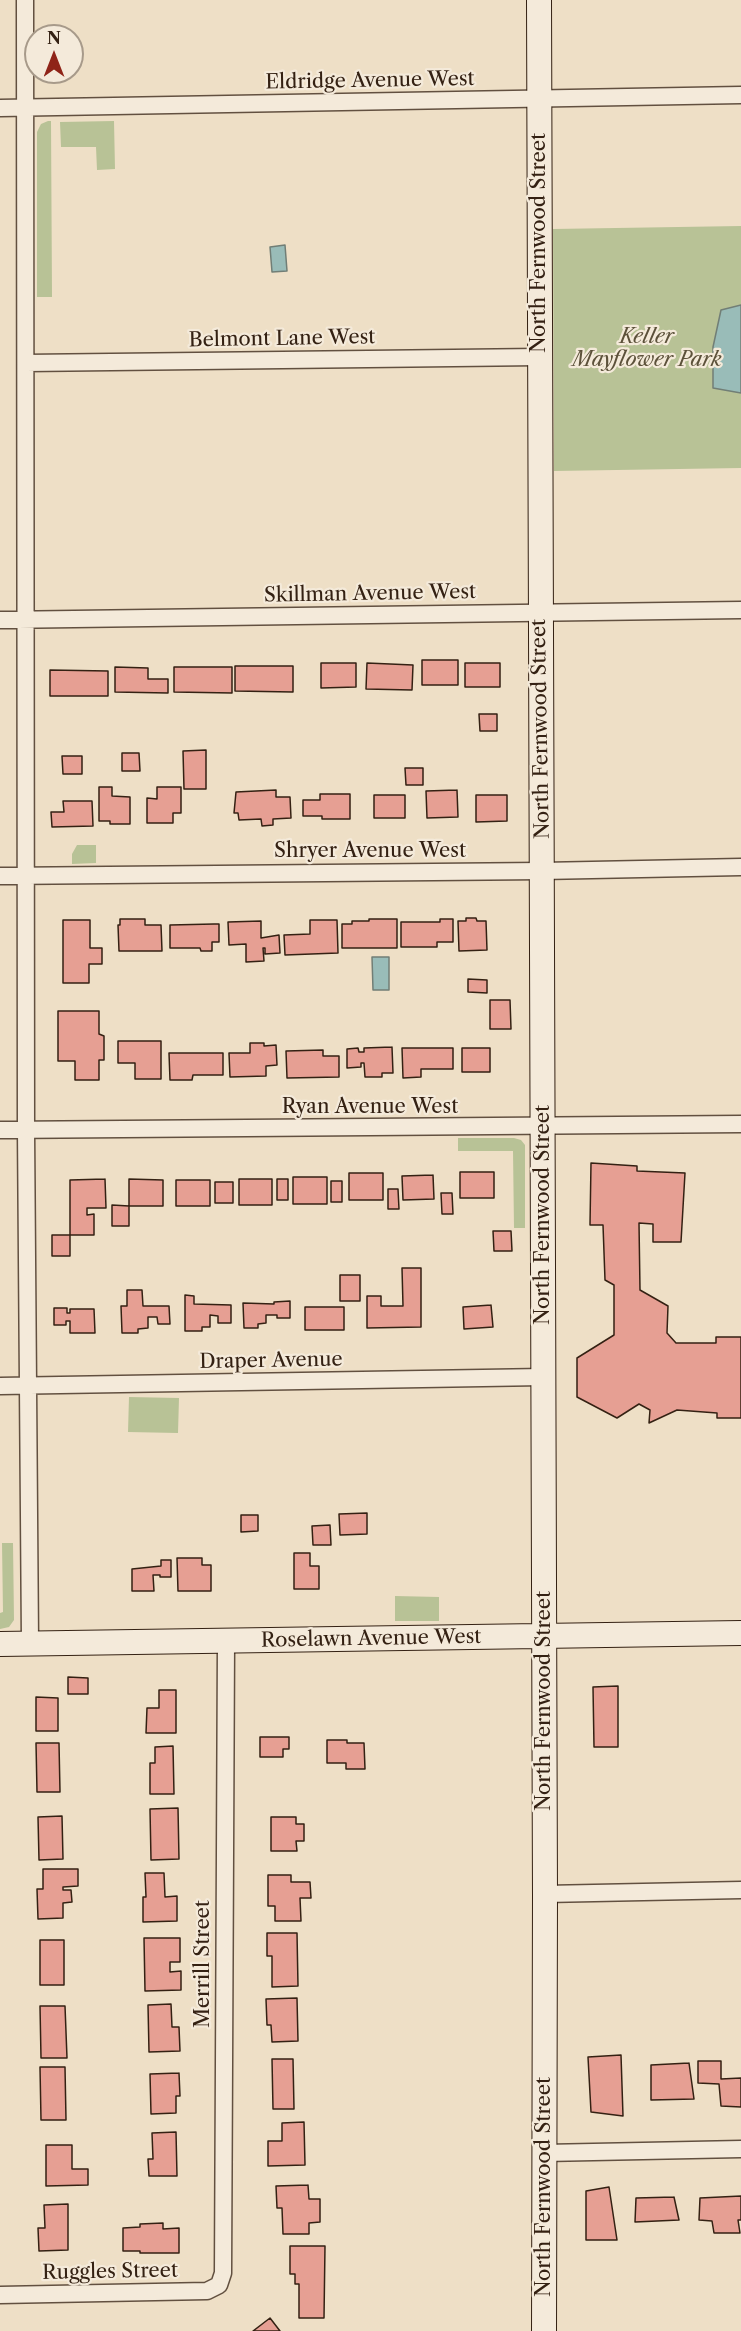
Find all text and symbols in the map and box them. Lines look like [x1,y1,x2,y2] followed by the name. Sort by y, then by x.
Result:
[24,24,84,84] north arrow
[47,28,61,48] text: N
[265,67,475,95] street label: Eldridge Avenue West
[527,133,551,353] street label: North Fernwood Street
[188,325,376,353] street label: Belmont Lane West
[572,325,722,372] park label: Keller Mayflower Park
[264,580,476,608] street label: Skillman Avenue West
[527,619,555,839] street label: North Fernwood Street
[274,839,466,863] street label: Shryer Avenue West
[282,1095,458,1119] street label: Ryan Avenue West
[531,1105,555,1325] street label: North Fernwood Street
[199,1348,343,1374] street label: Draper Avenue
[532,1591,556,1811] street label: North Fernwood Street
[261,1625,481,1653] street label: Roselawn Avenue West
[191,1900,215,2028] street label: Merrill Street
[532,2077,556,2297] street label: North Fernwood Street
[42,2259,178,2285] street label: Ruggles Street

